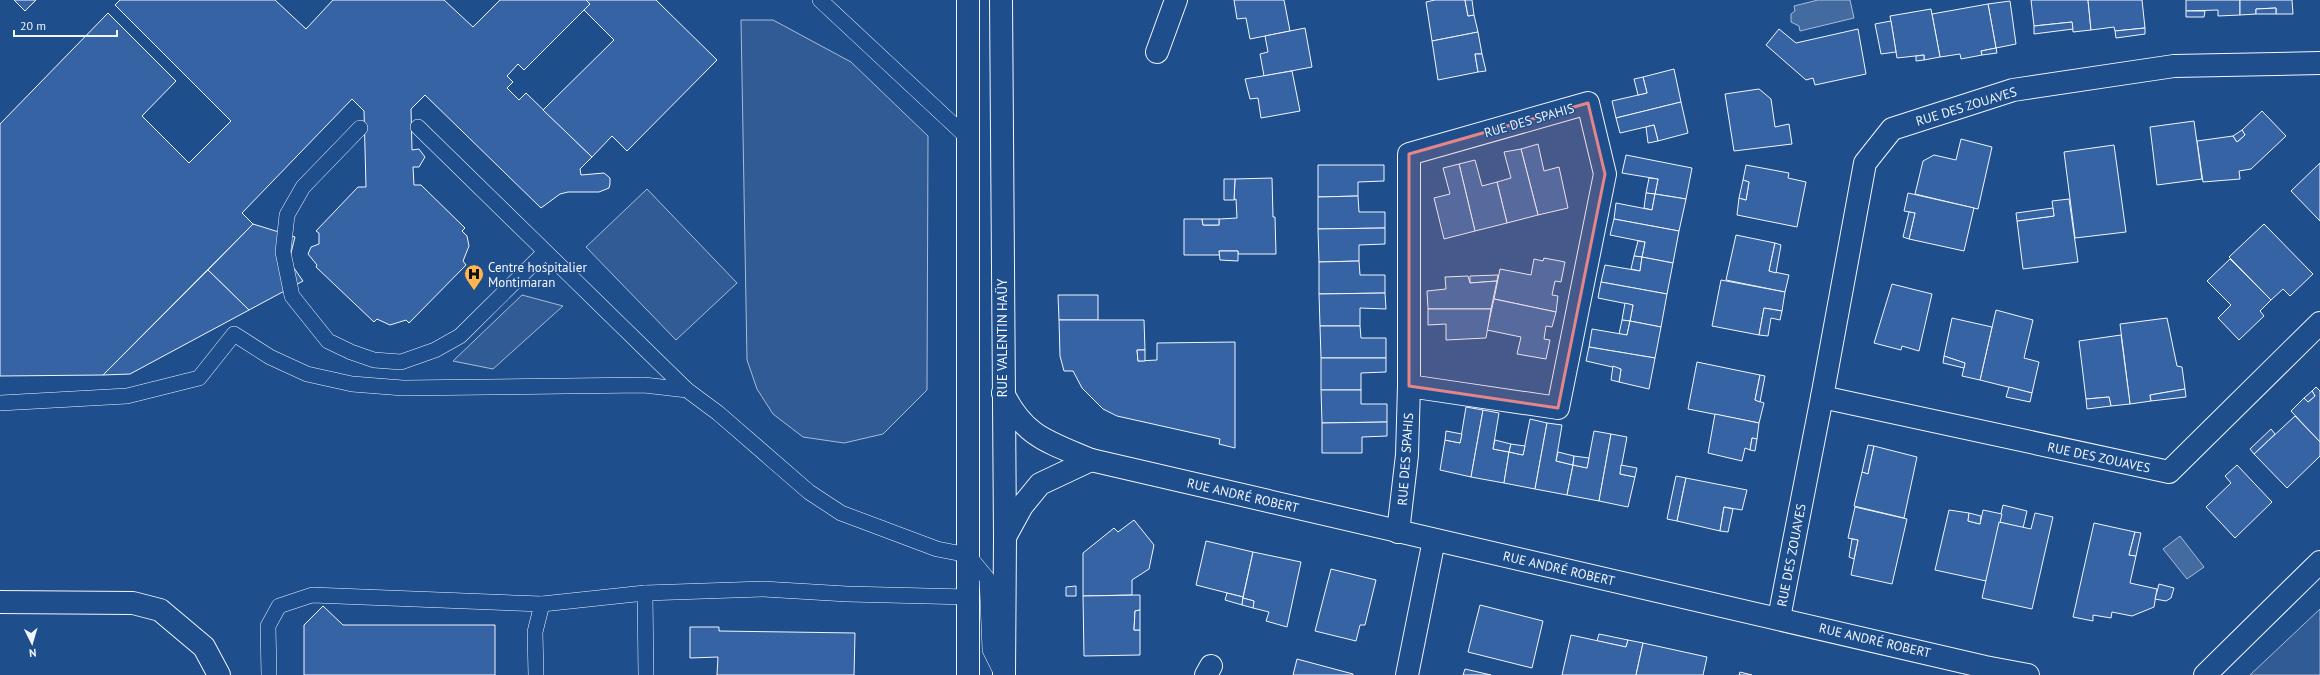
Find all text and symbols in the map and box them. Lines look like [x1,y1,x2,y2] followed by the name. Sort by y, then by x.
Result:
[14,12,117,38] scale bar
[20,18,46,33] text: 20 m
[1914,83,2019,130] street label: RUE DES ZOUAVES
[1482,99,1576,141] street label: RUE DES SPAHIS
[488,259,587,291] place label: Centre hospitalier Montimaran
[463,263,485,291] hospital icon: Centre hospitalier Montimaran
[994,278,1011,397] street label: RUE VALENTIN HAÜY
[1394,412,1417,506] street label: RUE DES SPAHIS
[2046,438,2152,477] street label: RUE DES ZOUAVES
[1185,474,1300,517] street label: RUE ANDRÉ ROBERT
[1773,502,1810,608] street label: RUE DES ZOUAVES
[1501,547,1616,590] street label: RUE ANDRÉ ROBERT
[1817,619,1932,662] street label: RUE ANDRÉ ROBERT
[12,623,52,663] north arrow
[29,646,37,660] text: N

